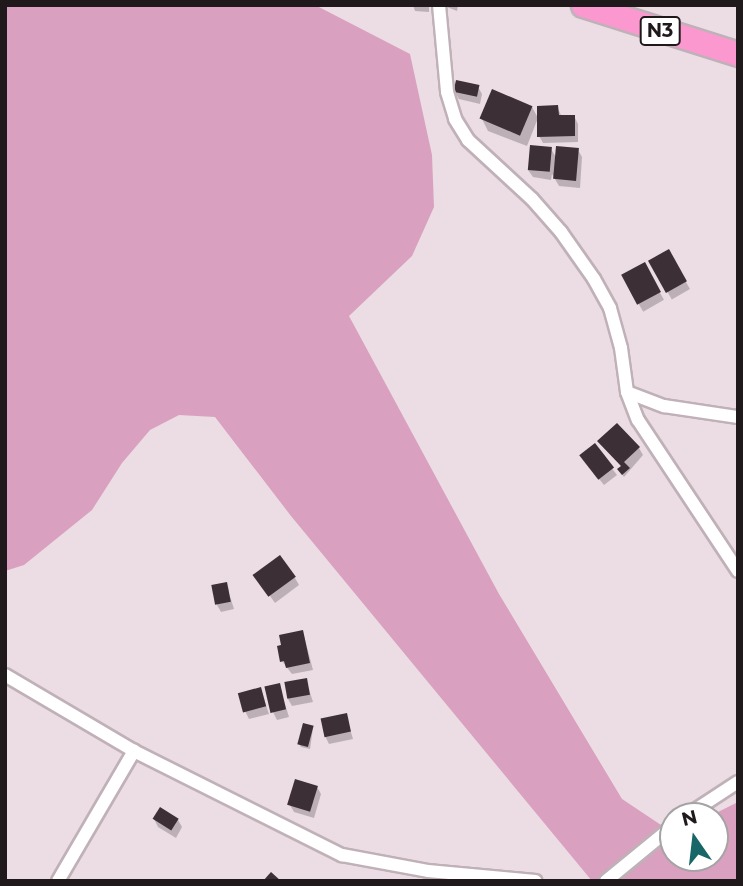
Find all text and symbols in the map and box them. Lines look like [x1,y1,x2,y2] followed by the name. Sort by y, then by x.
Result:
[639,16,681,46] road number: N3
[659,802,729,872] north arrow
[679,805,700,831] text: N

